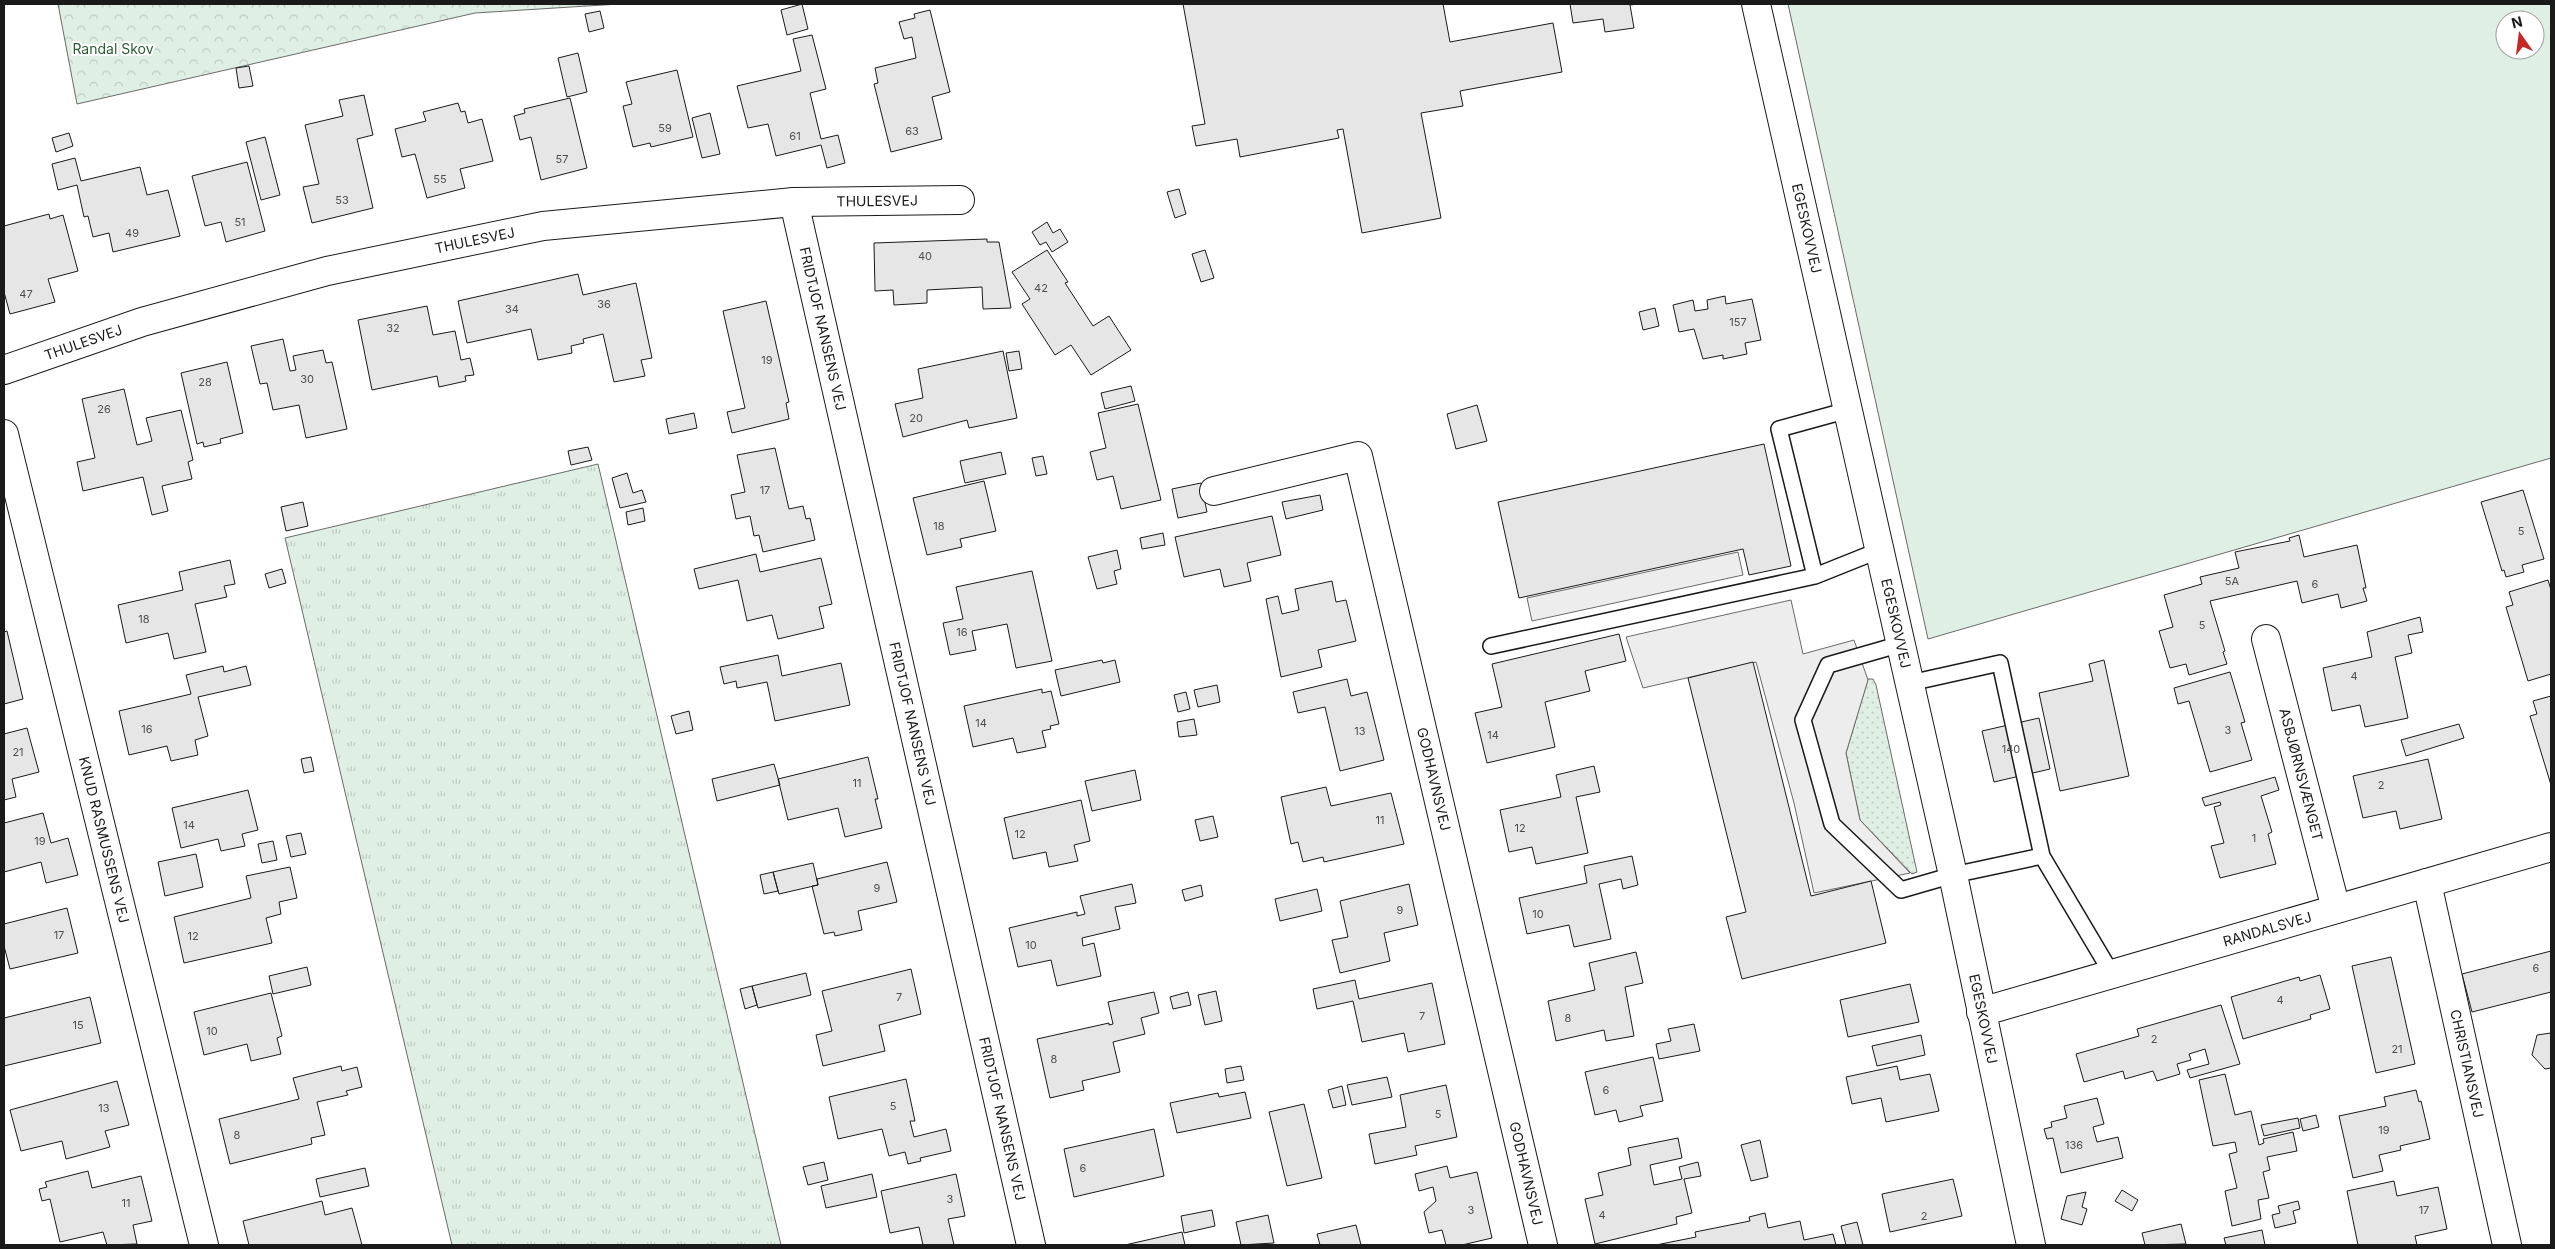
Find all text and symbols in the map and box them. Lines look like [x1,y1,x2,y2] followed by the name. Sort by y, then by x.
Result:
[2495,10,2545,60] north arrow
[2510,12,2524,31] text: N
[72,40,154,57] park label: Randal Skov
[658,121,672,135] house number: 59
[905,124,919,138] house number: 63
[789,129,801,143] house number: 61
[556,152,568,166] house number: 57
[433,172,447,186] house number: 55
[1789,182,1826,275] street label: EGESKOVVEJ
[836,192,918,209] street label: THULESVEJ
[335,193,349,207] house number: 53
[234,215,246,229] house number: 51
[433,223,516,256] street label: THULESVEJ
[125,226,139,240] house number: 49
[796,245,850,412] street label: FRIDTJOF NANSENS VEJ
[918,249,932,263] house number: 40
[1034,281,1048,295] house number: 42
[19,287,33,301] house number: 47
[597,297,611,311] house number: 36
[505,302,519,316] house number: 34
[1729,315,1747,329] house number: 157
[42,321,124,363] street label: THULESVEJ
[386,321,400,335] house number: 32
[761,353,773,367] house number: 19
[300,372,314,386] house number: 30
[198,375,212,389] house number: 28
[97,402,111,416] house number: 26
[909,411,923,425] house number: 20
[760,483,770,497] house number: 17
[933,519,945,533] house number: 18
[2518,524,2525,538] house number: 5
[2225,574,2240,588] house number: 5A
[1878,577,1915,670] street label: EGESKOVVEJ
[2312,577,2319,591] house number: 6
[138,612,150,626] house number: 18
[2199,618,2206,632] house number: 5
[956,625,968,639] house number: 16
[886,640,940,807] street label: FRIDTJOF NANSENS VEJ
[2350,669,2358,683] house number: 4
[2276,706,2327,842] street label: ASBJØRNSVÆNGET
[975,716,987,730] house number: 14
[141,722,153,736] house number: 16
[2225,723,2232,737] house number: 3
[1354,724,1366,738] house number: 13
[1414,726,1455,832] street label: GODHAVNSVEJ
[1487,728,1499,742] house number: 14
[2002,742,2020,756] house number: 140
[12,745,24,759] house number: 21
[76,755,133,925] street label: KNUD RASMUSSENS VEJ
[853,776,861,790] house number: 11
[2378,778,2384,792] house number: 2
[1376,813,1384,827] house number: 11
[183,818,195,832] house number: 14
[1514,821,1526,835] house number: 12
[1014,827,1026,841] house number: 12
[2252,831,2256,845] house number: 1
[34,834,46,848] house number: 19
[874,881,881,895] house number: 9
[1397,903,1404,917] house number: 9
[1532,907,1544,921] house number: 10
[2221,908,2313,950] street label: RANDALSVEJ
[54,928,64,942] house number: 17
[187,929,199,943] house number: 12
[1025,938,1037,952] house number: 10
[2533,961,2540,975] house number: 6
[1966,972,2002,1065] street label: EGESKOVVEJ
[896,990,902,1004] house number: 7
[2276,993,2284,1007] house number: 4
[2447,1008,2488,1119] street label: CHRISTIANSVEJ
[1419,1009,1425,1023] house number: 7
[1565,1011,1572,1025] house number: 8
[72,1018,84,1032] house number: 15
[206,1024,218,1038] house number: 10
[2151,1032,2157,1046] house number: 2
[976,1035,1030,1202] street label: FRIDTJOF NANSENS VEJ
[2391,1042,2403,1056] house number: 21
[1051,1052,1058,1066] house number: 8
[1603,1083,1610,1097] house number: 6
[890,1099,897,1113] house number: 5
[98,1101,110,1115] house number: 13
[1435,1107,1442,1121] house number: 5
[1506,1120,1547,1227] street label: GODHAVNSVEJ
[2378,1123,2390,1137] house number: 19
[234,1128,241,1142] house number: 8
[2065,1138,2083,1152] house number: 136
[1080,1161,1087,1175] house number: 6
[947,1192,954,1206] house number: 3
[122,1196,130,1210] house number: 11
[1468,1203,1475,1217] house number: 3
[2419,1203,2429,1217] house number: 17
[1598,1208,1606,1222] house number: 4
[1921,1209,1927,1223] house number: 2

